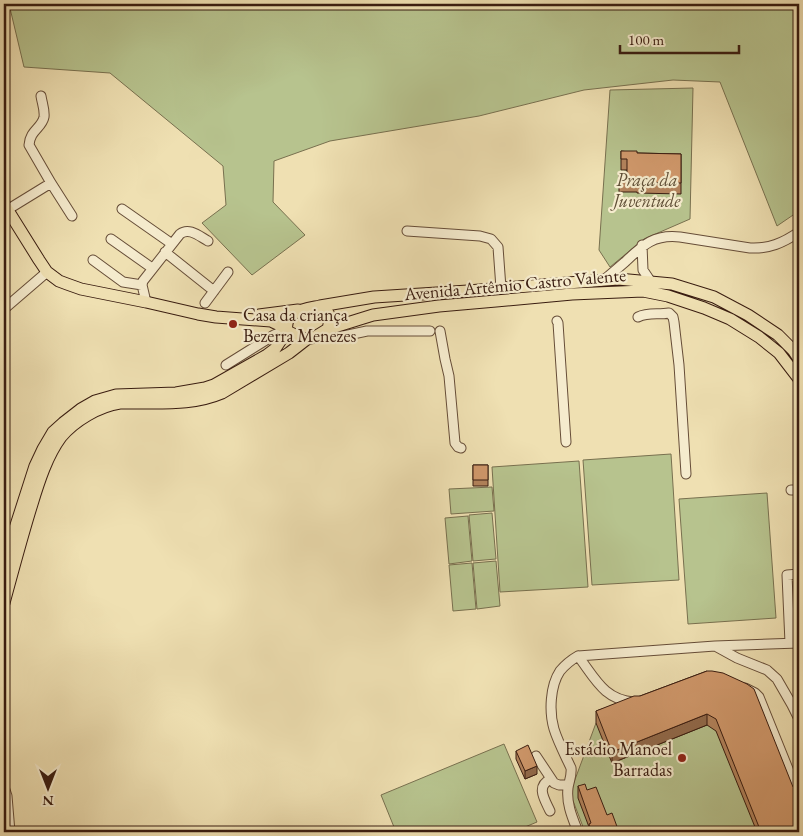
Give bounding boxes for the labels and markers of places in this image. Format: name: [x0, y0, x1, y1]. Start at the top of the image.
place label: Casa da criança Bezerra Menezes: [243, 303, 356, 347]
marker: Casa da criança Bezerra Menezes: [227, 318, 239, 330]
place label: Estádio Manoel Barradas: [564, 737, 672, 781]
marker: Estádio Manoel Barradas: [676, 752, 688, 764]

